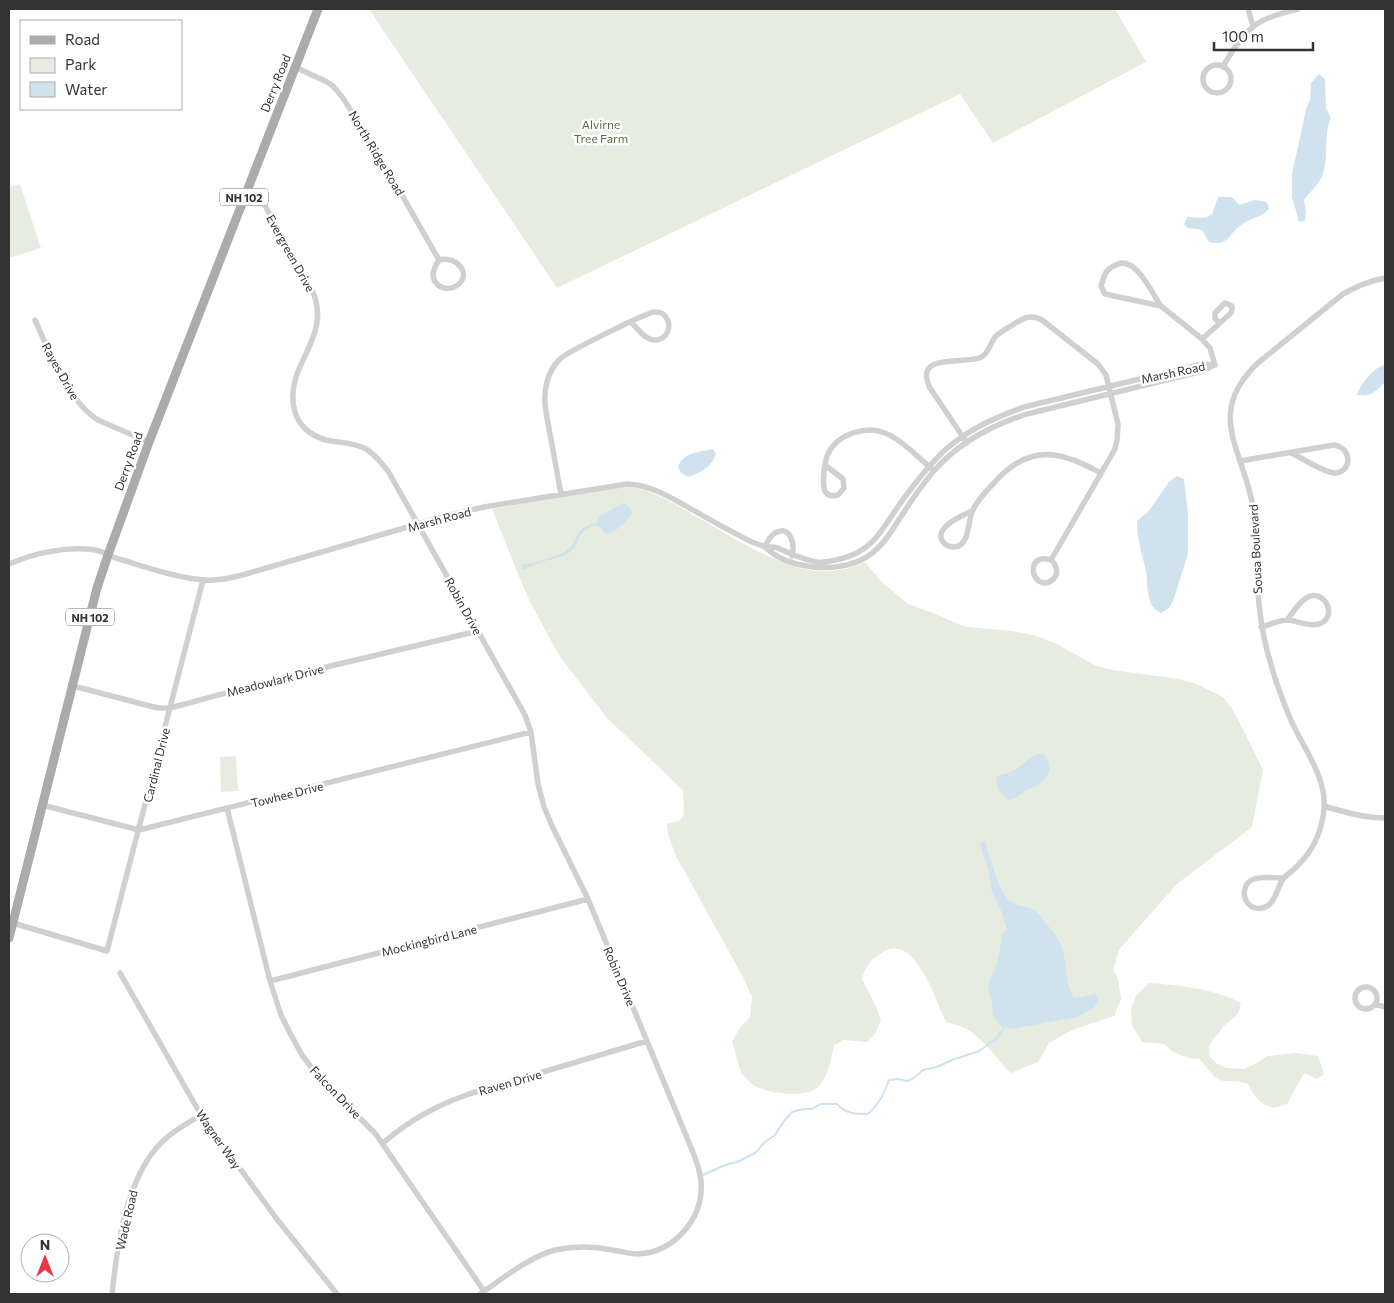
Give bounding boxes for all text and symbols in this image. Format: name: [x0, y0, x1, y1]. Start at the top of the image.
legend: [20, 20, 182, 110]
scale bar: [1214, 20, 1313, 52]
text: 100 m: [1222, 27, 1264, 45]
text: Road: [65, 30, 100, 48]
street label: Derry Road: [257, 52, 293, 114]
text: Park: [65, 55, 96, 73]
text: Water: [65, 80, 107, 98]
street label: North Ridge Road: [346, 108, 408, 198]
park label: Alvirne Tree Farm: [574, 117, 628, 145]
road number: NH 102: [220, 188, 268, 206]
street label: Evergreen Drive: [264, 212, 318, 294]
street label: Rayes Drive: [40, 340, 82, 402]
street label: Marsh Road: [1140, 358, 1206, 386]
street label: Derry Road: [111, 430, 145, 492]
street label: Marsh Road: [406, 504, 472, 534]
street label: Sousa Boulevard: [1246, 504, 1264, 594]
street label: Robin Drive: [443, 575, 485, 637]
road number: NH 102: [66, 608, 114, 626]
street label: Meadowlark Drive: [225, 661, 325, 699]
street label: Cardinal Drive: [140, 726, 172, 804]
street label: Towhee Drive: [249, 778, 325, 810]
street label: Mockingbird Lane: [380, 921, 478, 959]
street label: Robin Drive: [601, 944, 639, 1008]
street label: Falcon Drive: [308, 1063, 364, 1121]
street label: Raven Drive: [477, 1066, 543, 1098]
street label: Wagner Way: [194, 1107, 244, 1171]
street label: Wade Road: [112, 1188, 140, 1252]
north arrow: [20, 1233, 70, 1283]
text: N: [40, 1236, 50, 1253]

